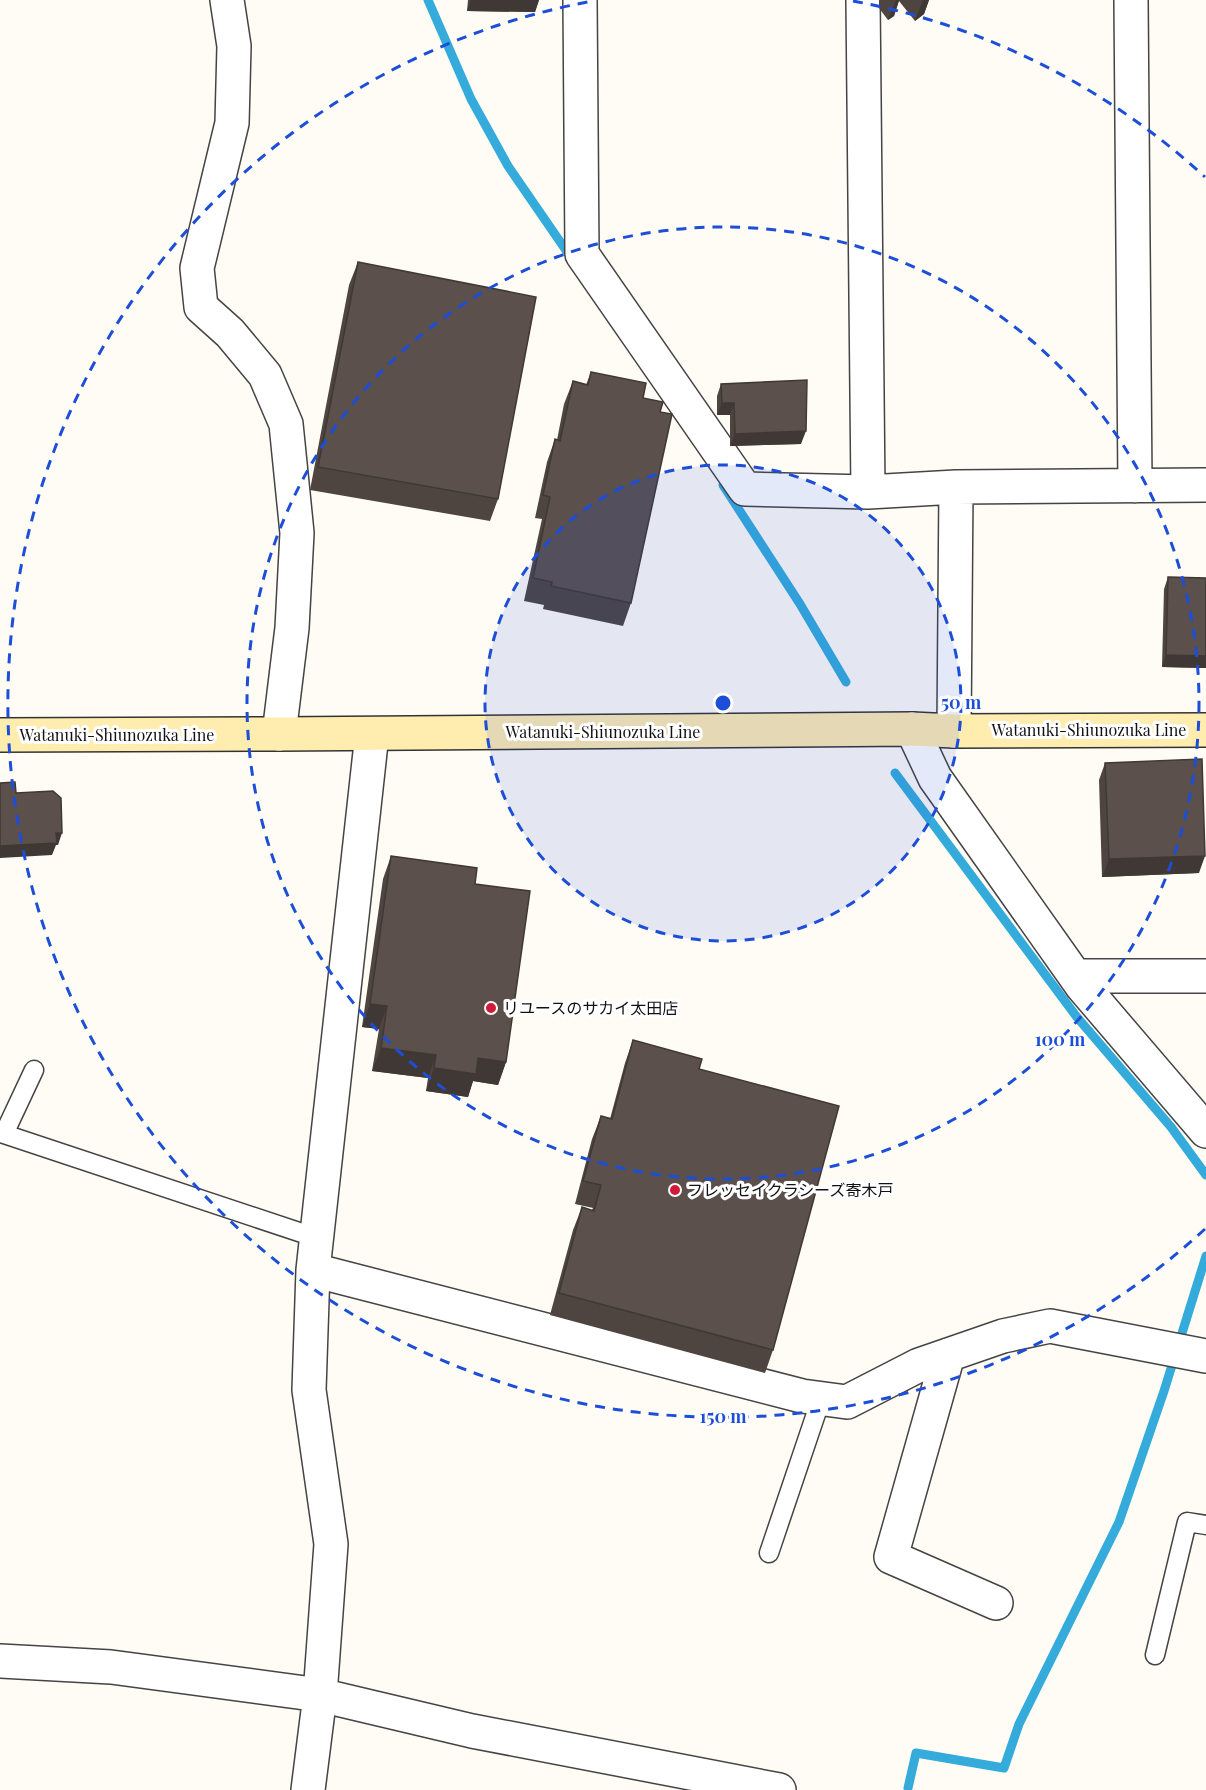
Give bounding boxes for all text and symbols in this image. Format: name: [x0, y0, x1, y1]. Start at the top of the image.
text: 50 m: [941, 690, 982, 714]
centre of rings: [713, 693, 733, 713]
street label: Watanuki-Shiunozuka Line: [991, 719, 1186, 740]
street label: Watanuki-Shiunozuka Line: [505, 721, 700, 742]
street label: Watanuki-Shiunozuka Line: [19, 724, 214, 745]
place label: リユースのサカイ太田店: [503, 997, 678, 1018]
marker: リユースのサカイ太田店: [484, 1001, 498, 1015]
text: 100 m: [1035, 1027, 1086, 1051]
place label: フレッセイクラシーズ寄木戸: [687, 1179, 894, 1200]
marker: フレッセイクラシーズ寄木戸: [668, 1183, 682, 1197]
text: 150 m: [699, 1404, 747, 1428]

